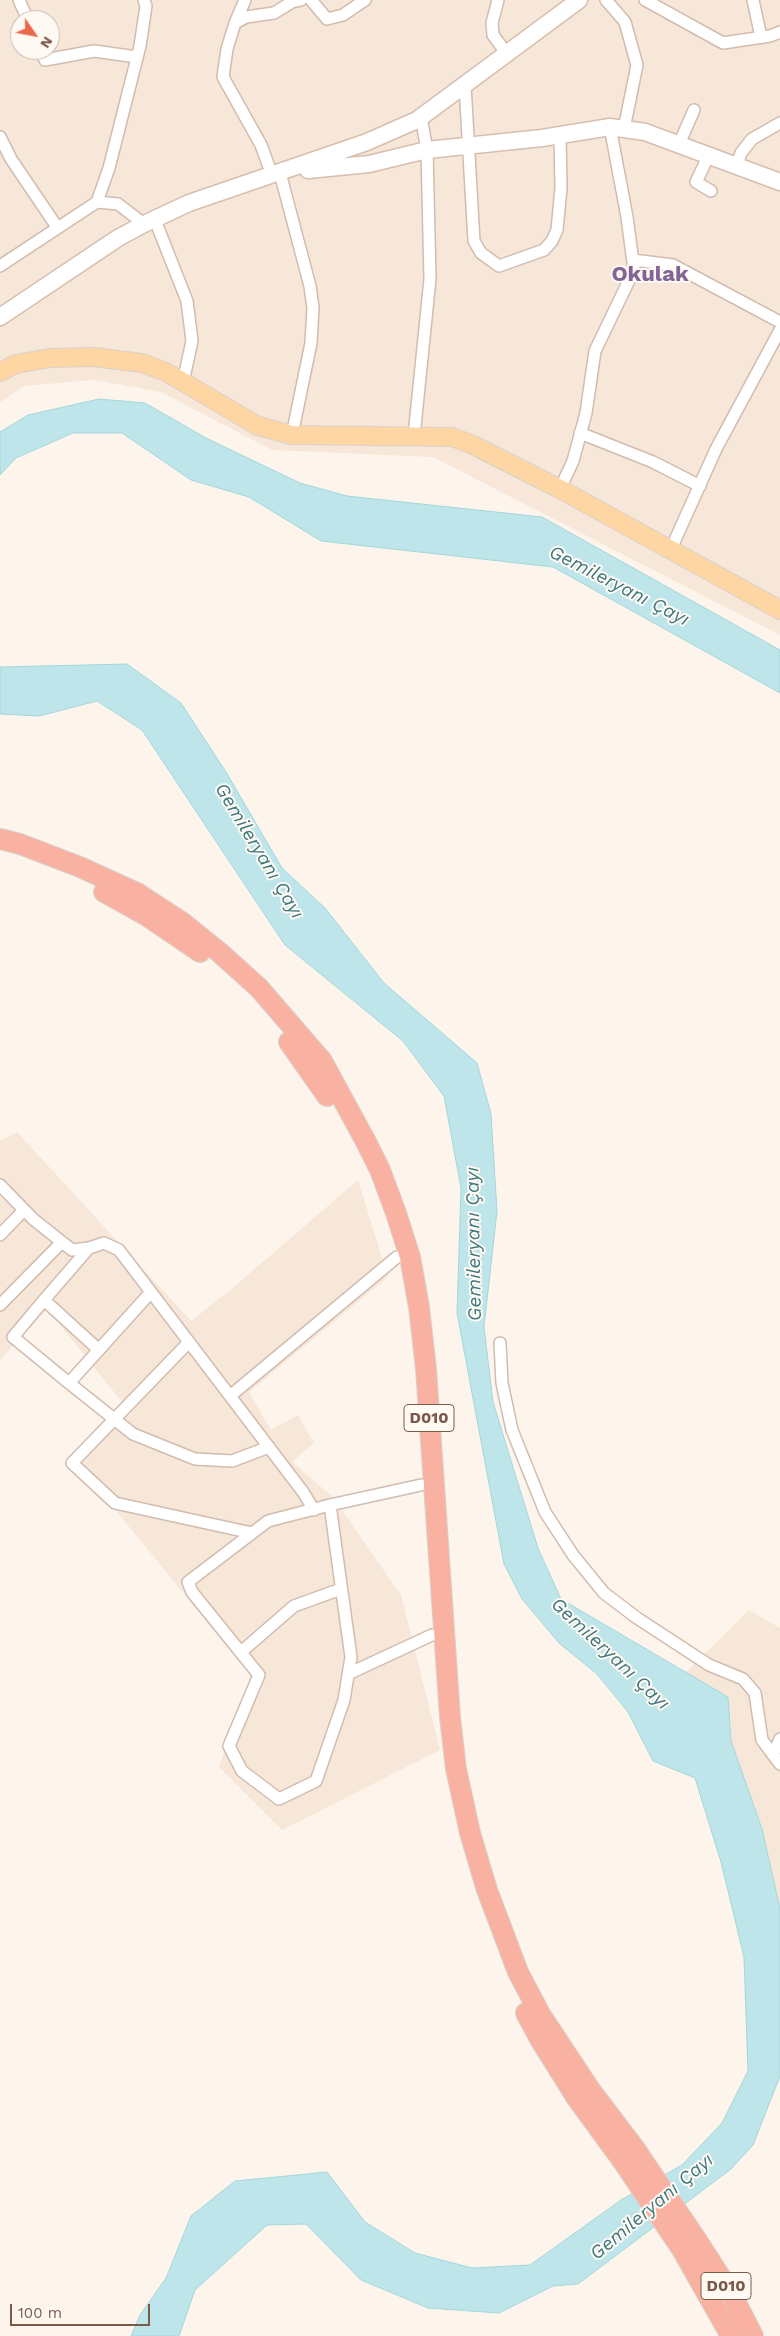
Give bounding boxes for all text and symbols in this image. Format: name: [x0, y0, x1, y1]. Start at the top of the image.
north arrow: [10, 10, 60, 60]
text: N: [37, 34, 56, 51]
district label: Okulak: [611, 262, 689, 288]
water label: Gemileryanı Çayı: [545, 541, 693, 631]
water label: Gemileryanı Çayı: [210, 779, 308, 923]
water label: Gemileryanı Çayı: [461, 1167, 487, 1321]
road number: D010: [404, 1405, 454, 1432]
water label: Gemileryanı Çayı: [546, 1593, 674, 1715]
water label: Gemileryanı Çayı: [586, 2149, 718, 2265]
road number: D010: [701, 2272, 751, 2300]
scale bar: [12, 2294, 152, 2326]
text: 100 m: [18, 2304, 62, 2322]

